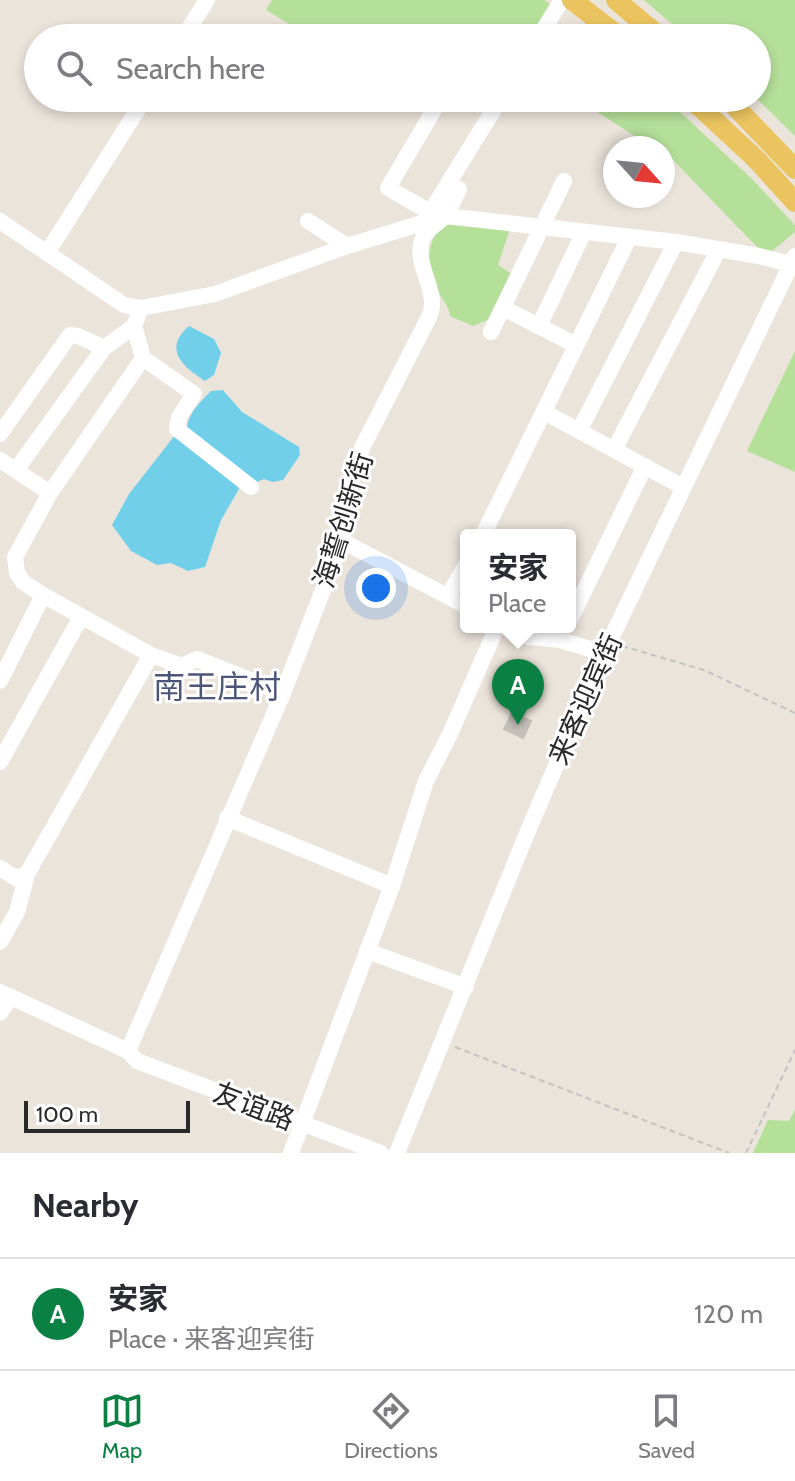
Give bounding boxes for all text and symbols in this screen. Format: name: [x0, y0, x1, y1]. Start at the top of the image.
search box: [24, 24, 771, 112]
icon: search: [52, 46, 96, 90]
text: Search here: [116, 50, 265, 87]
north arrow: [603, 136, 675, 208]
street label: 海誓创新街: [306, 448, 380, 592]
popup: [460, 529, 576, 633]
text: 安家: [488, 549, 548, 586]
your location: [356, 568, 396, 608]
text: Place: [488, 587, 546, 619]
street label: 来客迎宾街: [541, 628, 629, 770]
pin: A: [492, 659, 544, 725]
district label: 南王庄村: [153, 667, 281, 706]
street label: 友谊路: [209, 1075, 299, 1137]
scale bar: [24, 1097, 190, 1133]
text: 100 m: [36, 1101, 98, 1128]
text: Nearby: [32, 1184, 139, 1226]
text: 安家: [108, 1280, 168, 1317]
text: A: [50, 1298, 66, 1330]
text: 120 m: [694, 1298, 763, 1330]
text: Place · 来客迎宾街: [108, 1323, 314, 1355]
tab: Map: [100, 1389, 144, 1464]
tab: Directions: [344, 1389, 438, 1464]
tab: Saved: [638, 1389, 695, 1464]

